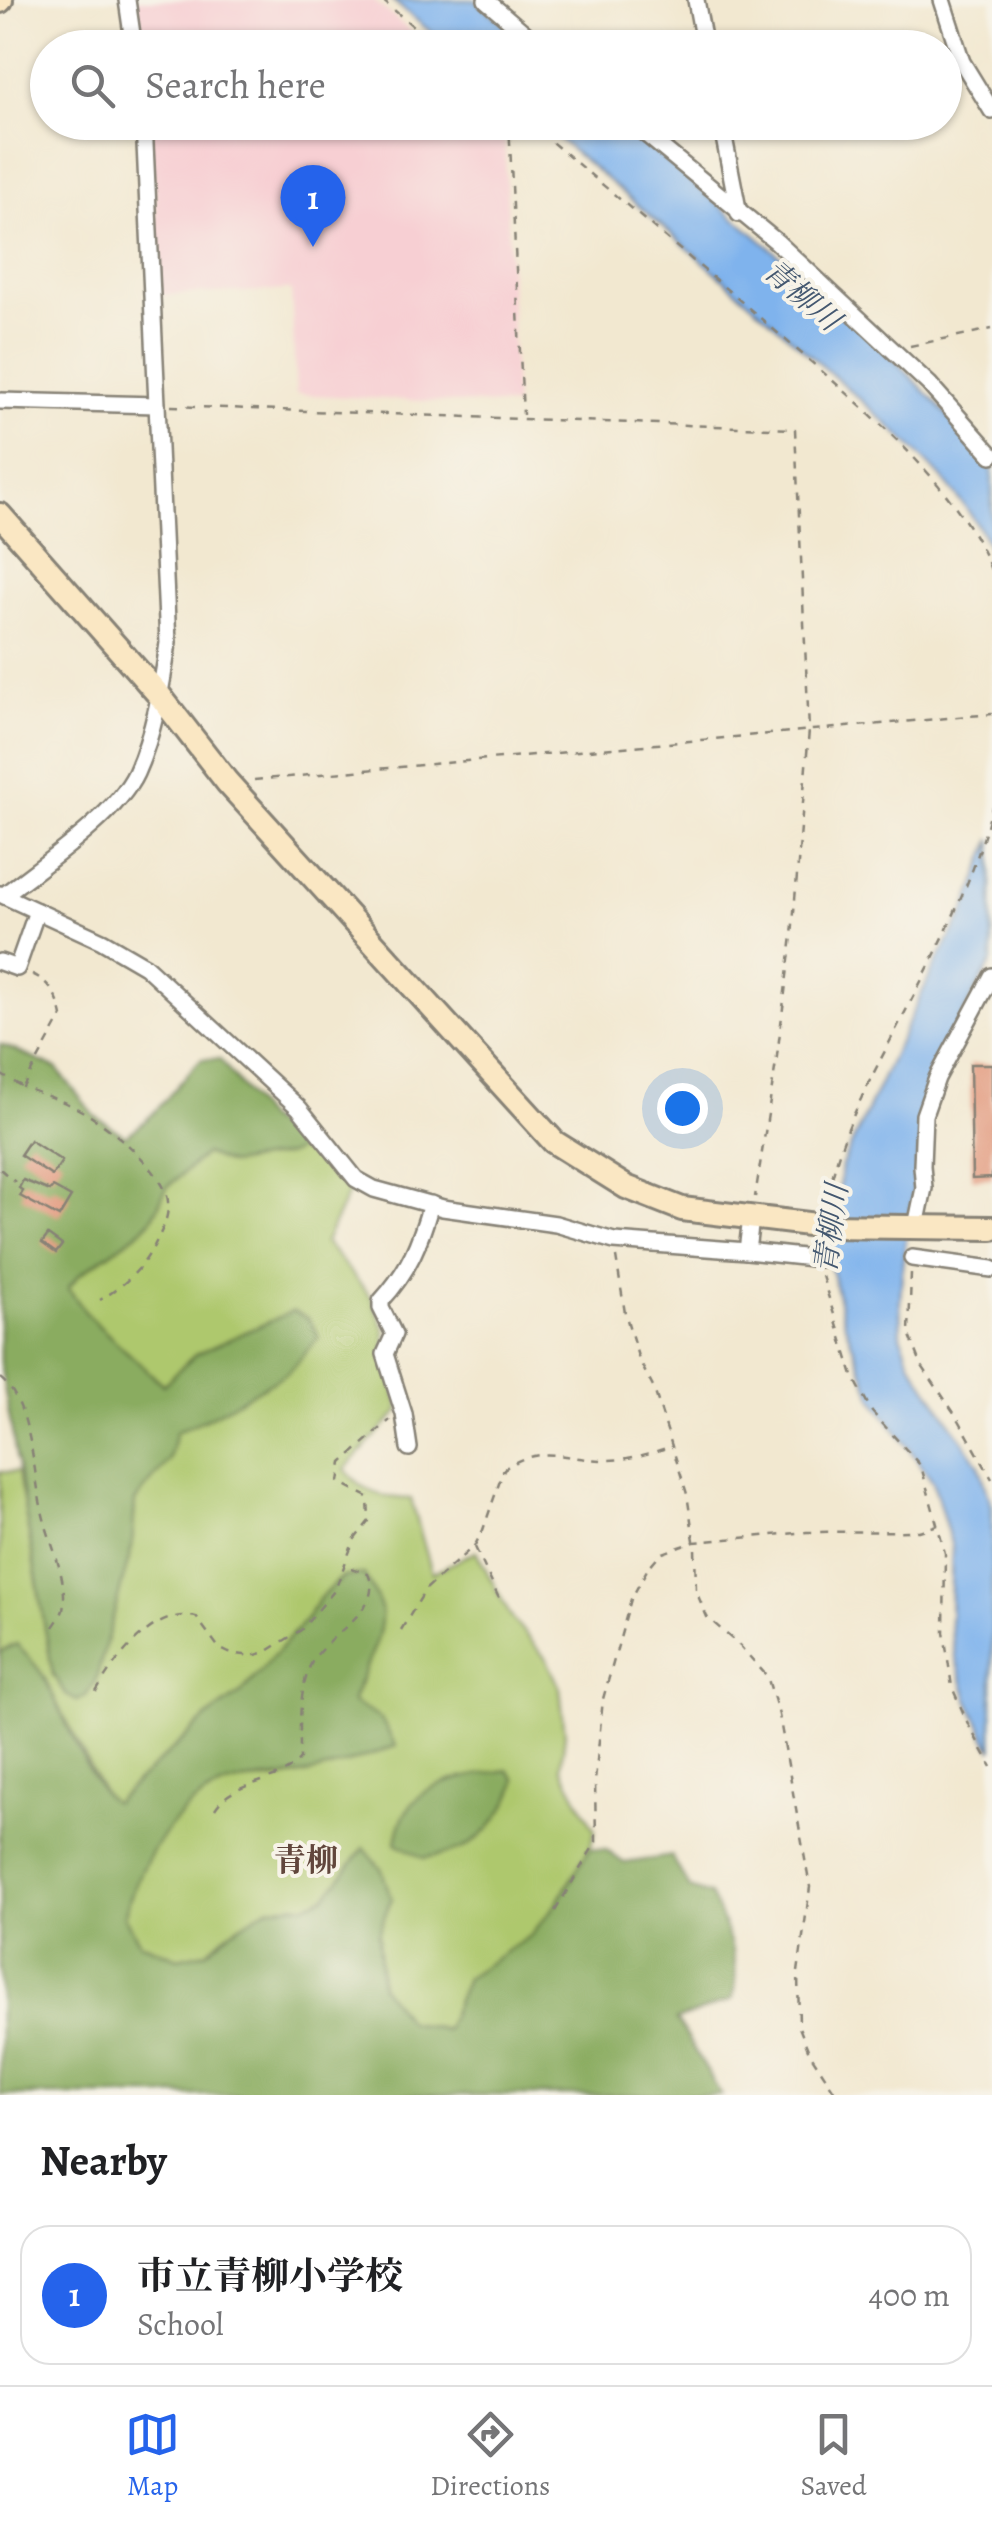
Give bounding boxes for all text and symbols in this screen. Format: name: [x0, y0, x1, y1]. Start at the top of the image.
search box: [30, 30, 962, 140]
icon: search: [65, 58, 120, 113]
text: Search here: [145, 59, 326, 111]
pin: 1: [280, 164, 346, 247]
water label: 青柳川: [755, 250, 851, 342]
your location: [657, 1083, 708, 1134]
water label: 青柳川: [805, 1179, 857, 1276]
district label: 青柳: [274, 1838, 338, 1882]
text: Nearby: [40, 2132, 167, 2189]
text: 市立青柳小学校: [137, 2250, 403, 2302]
text: 1: [69, 2273, 80, 2317]
text: 400 m: [868, 2273, 950, 2317]
text: School: [137, 2302, 224, 2346]
tab: Map: [125, 2407, 180, 2505]
tab: Directions: [430, 2407, 550, 2505]
tab: Saved: [801, 2407, 867, 2505]

